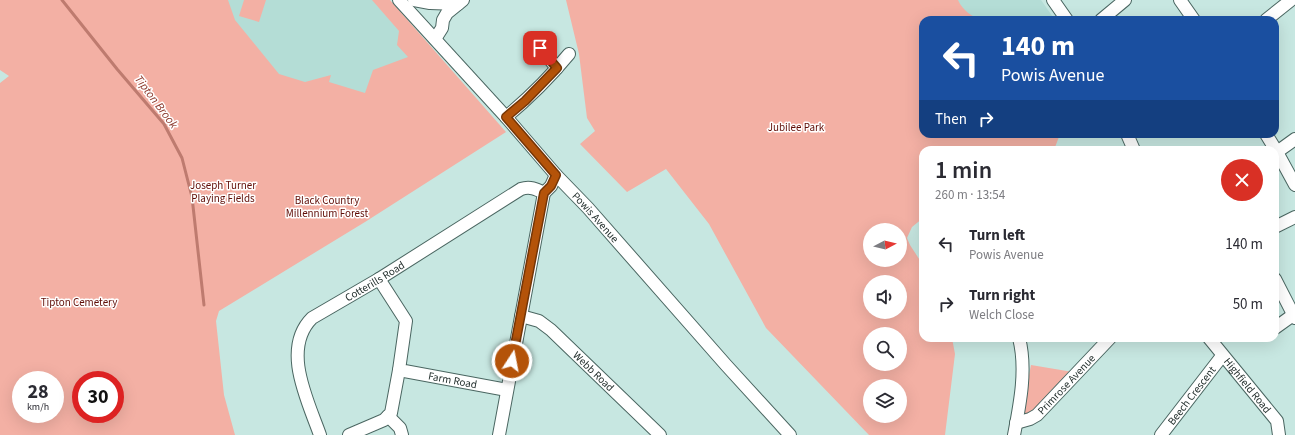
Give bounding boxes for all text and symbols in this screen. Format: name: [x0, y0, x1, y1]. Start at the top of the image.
text: 140 m: [1001, 26, 1075, 66]
pin: [523, 31, 557, 65]
icon: left: [935, 32, 987, 84]
icon: arrive: [529, 37, 551, 59]
text: Powis Avenue: [1001, 63, 1104, 88]
water label: Tipton Brook: [130, 72, 182, 132]
icon: right: [975, 108, 997, 130]
text: Then: [935, 109, 967, 130]
park label: Jubilee Park: [768, 120, 825, 135]
text: 1 min: [935, 153, 992, 188]
button: close: [1221, 159, 1263, 201]
park label: Joseph Turner Playing Fields: [190, 178, 256, 206]
text: 260 m · 13:54: [935, 186, 1005, 204]
street label: Powis Avenue: [569, 189, 623, 246]
park label: Black Country Millennium Forest: [286, 193, 368, 221]
north arrow: [863, 223, 907, 267]
map controls: [863, 223, 907, 423]
text: Turn left: [969, 225, 1025, 246]
icon: left: [935, 233, 957, 255]
text: 140 m: [1225, 234, 1263, 255]
text: Powis Avenue: [969, 246, 1044, 264]
street label: Cotterills Road: [342, 257, 407, 305]
button: sound: [863, 275, 907, 319]
text: Turn right: [969, 285, 1035, 306]
icon: right: [935, 293, 957, 315]
text: 50 m: [1233, 294, 1263, 315]
park label: Tipton Cemetery: [41, 295, 117, 310]
text: Welch Close: [969, 306, 1034, 324]
button: search: [863, 327, 907, 371]
position arrow: [491, 340, 533, 382]
street label: Webb Road: [570, 348, 618, 395]
street label: Primrose Avenue: [1034, 350, 1099, 418]
street label: Highfield Road: [1220, 354, 1275, 416]
street label: Beech Crescent: [1164, 363, 1219, 428]
street label: Farm Road: [427, 368, 478, 392]
speed limit sign: 30: [72, 371, 124, 423]
text: 28: [27, 378, 49, 406]
button: layers: [863, 379, 907, 423]
text: km/h: [27, 400, 49, 414]

